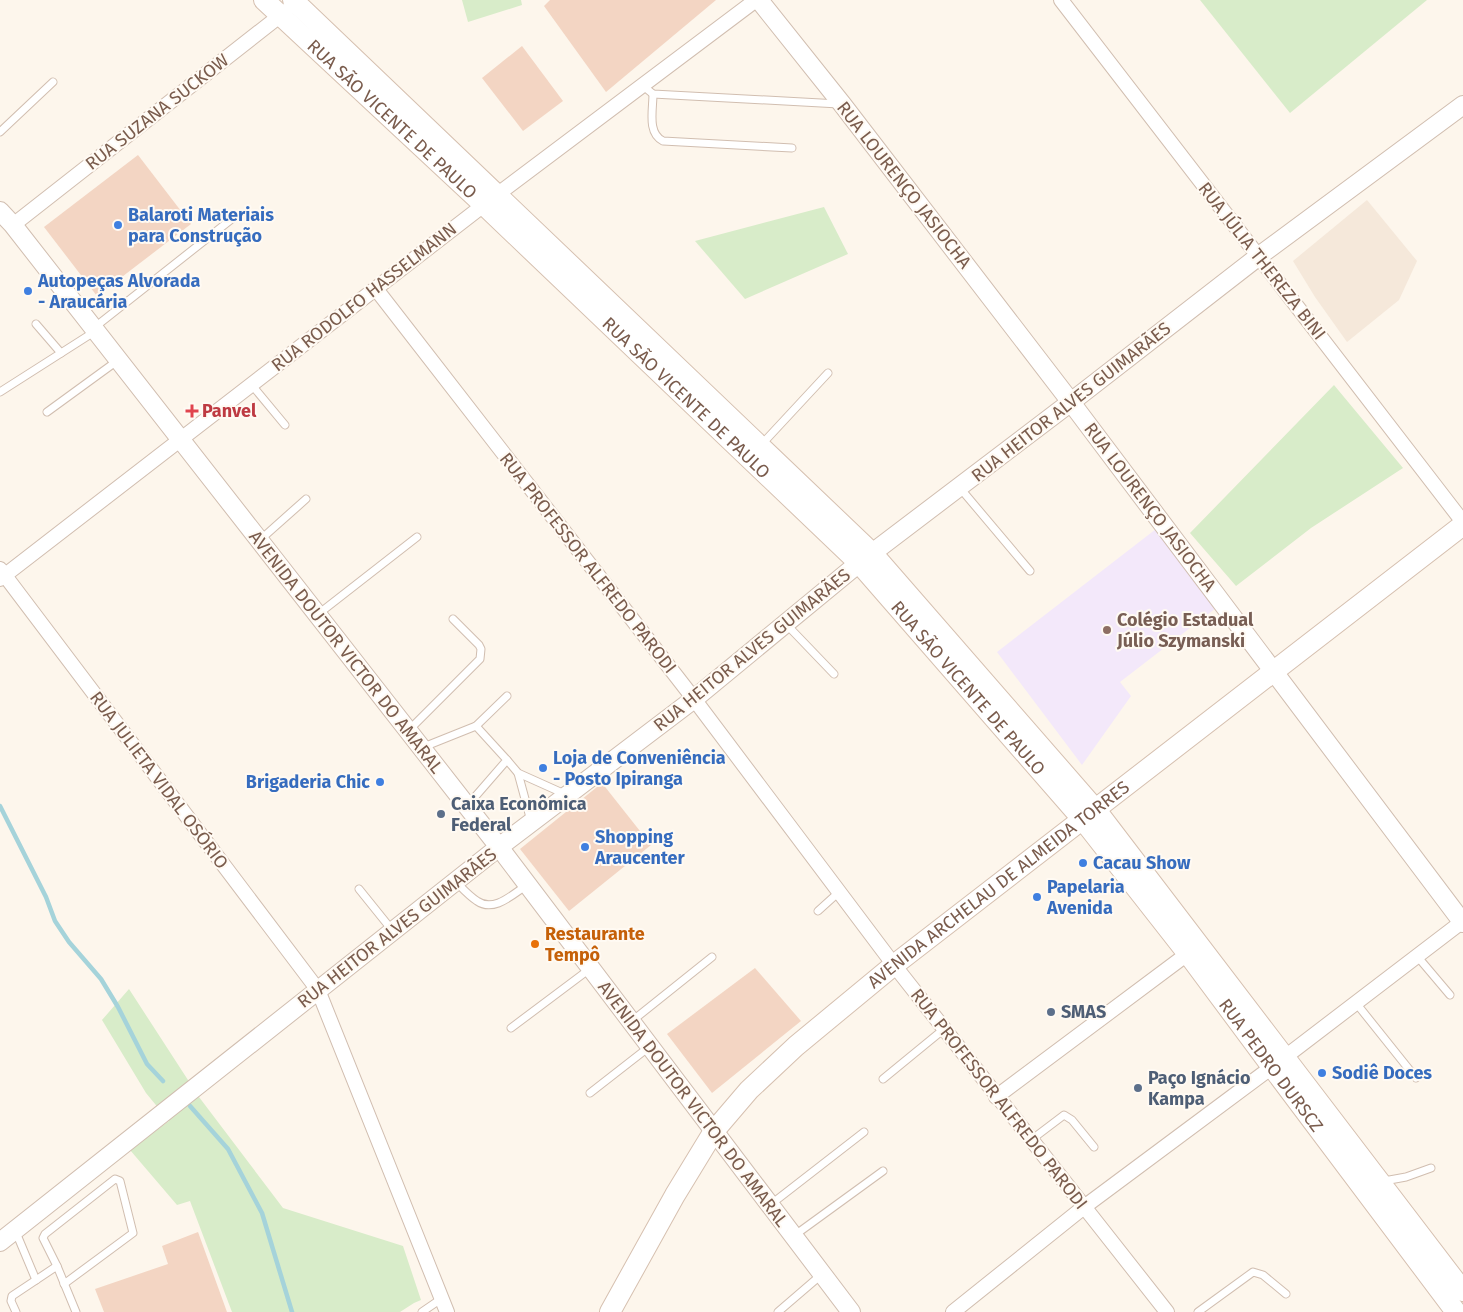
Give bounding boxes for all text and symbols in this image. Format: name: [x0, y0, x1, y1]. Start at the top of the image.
street label: RUA SÃO VICENTE DE PAULO: [303, 35, 481, 204]
street label: RUA SUZANA SUCKOW: [81, 49, 233, 175]
street label: RUA LOURENÇO JASIOCHA: [832, 97, 976, 273]
street label: RUA JÚLIA THEREZA BINI: [1194, 177, 1331, 344]
place label: Balaroti Materiais para Construção: [128, 204, 274, 247]
street label: RUA RODOLFO HASSELMANN: [267, 218, 461, 376]
marker: Balaroti Materiais para Construção: [112, 219, 124, 231]
place label: Autopeças Alvorada - Araucária: [37, 270, 200, 313]
marker: Autopeças Alvorada - Araucária: [22, 285, 34, 297]
street label: RUA SÃO VICENTE DE PAULO: [597, 313, 775, 483]
street label: RUA HEITOR ALVES GUIMARÃES: [966, 316, 1175, 487]
place label: Panvel: [202, 400, 257, 422]
marker: Panvel: [186, 405, 198, 417]
street label: RUA LOURENÇO JASIOCHA: [1079, 418, 1221, 596]
street label: RUA PROFESSOR ALFREDO PARODI: [495, 448, 681, 678]
street label: AVENIDA DOUTOR VICTOR DO AMARAL: [244, 526, 448, 778]
street label: RUA HEITOR ALVES GUIMARÃES: [649, 563, 855, 736]
street label: RUA SÃO VICENTE DE PAULO: [886, 596, 1050, 780]
place label: Colégio Estadual Júlio Szymanski: [1116, 609, 1254, 652]
marker: Colégio Estadual Júlio Szymanski: [1101, 624, 1113, 636]
street label: RUA JULIETA VIDAL OSÓRIO: [85, 687, 233, 873]
place label: Loja de Conveniência - Posto Ipiranga: [553, 747, 726, 790]
marker: Loja de Conveniência - Posto Ipiranga: [537, 762, 549, 774]
place label: Brigaderia Chic: [246, 771, 370, 793]
marker: Brigaderia Chic: [374, 776, 386, 788]
street label: AVENIDA ARCHELAU DE ALMEIDA TORRES: [863, 776, 1134, 993]
place label: Caixa Econômica Federal: [451, 793, 587, 836]
marker: Caixa Econômica Federal: [435, 808, 447, 820]
place label: Shopping Araucenter: [594, 826, 686, 869]
marker: Shopping Araucenter: [579, 841, 591, 853]
street label: RUA HEITOR ALVES GUIMARÃES: [292, 842, 501, 1013]
place label: Cacau Show: [1093, 852, 1191, 874]
marker: Cacau Show: [1077, 857, 1089, 869]
place label: Papelaria Avenida: [1046, 876, 1125, 919]
marker: Papelaria Avenida: [1031, 891, 1043, 903]
place label: Restaurante Tempô: [545, 923, 645, 966]
marker: Restaurante Tempô: [529, 938, 541, 950]
street label: AVENIDA DOUTOR VICTOR DO AMARAL: [593, 977, 793, 1231]
street label: RUA PROFESSOR ALFREDO PARODI: [906, 984, 1092, 1214]
street label: RUA PEDRO DURSCZ: [1214, 994, 1328, 1136]
place label: SMAS: [1061, 1001, 1106, 1023]
marker: SMAS: [1045, 1006, 1057, 1018]
place label: Sodiê Doces: [1332, 1062, 1432, 1084]
place label: Paço Ignácio Kampa: [1148, 1067, 1250, 1110]
marker: Sodiê Doces: [1316, 1067, 1328, 1079]
marker: Paço Ignácio Kampa: [1132, 1082, 1144, 1094]

